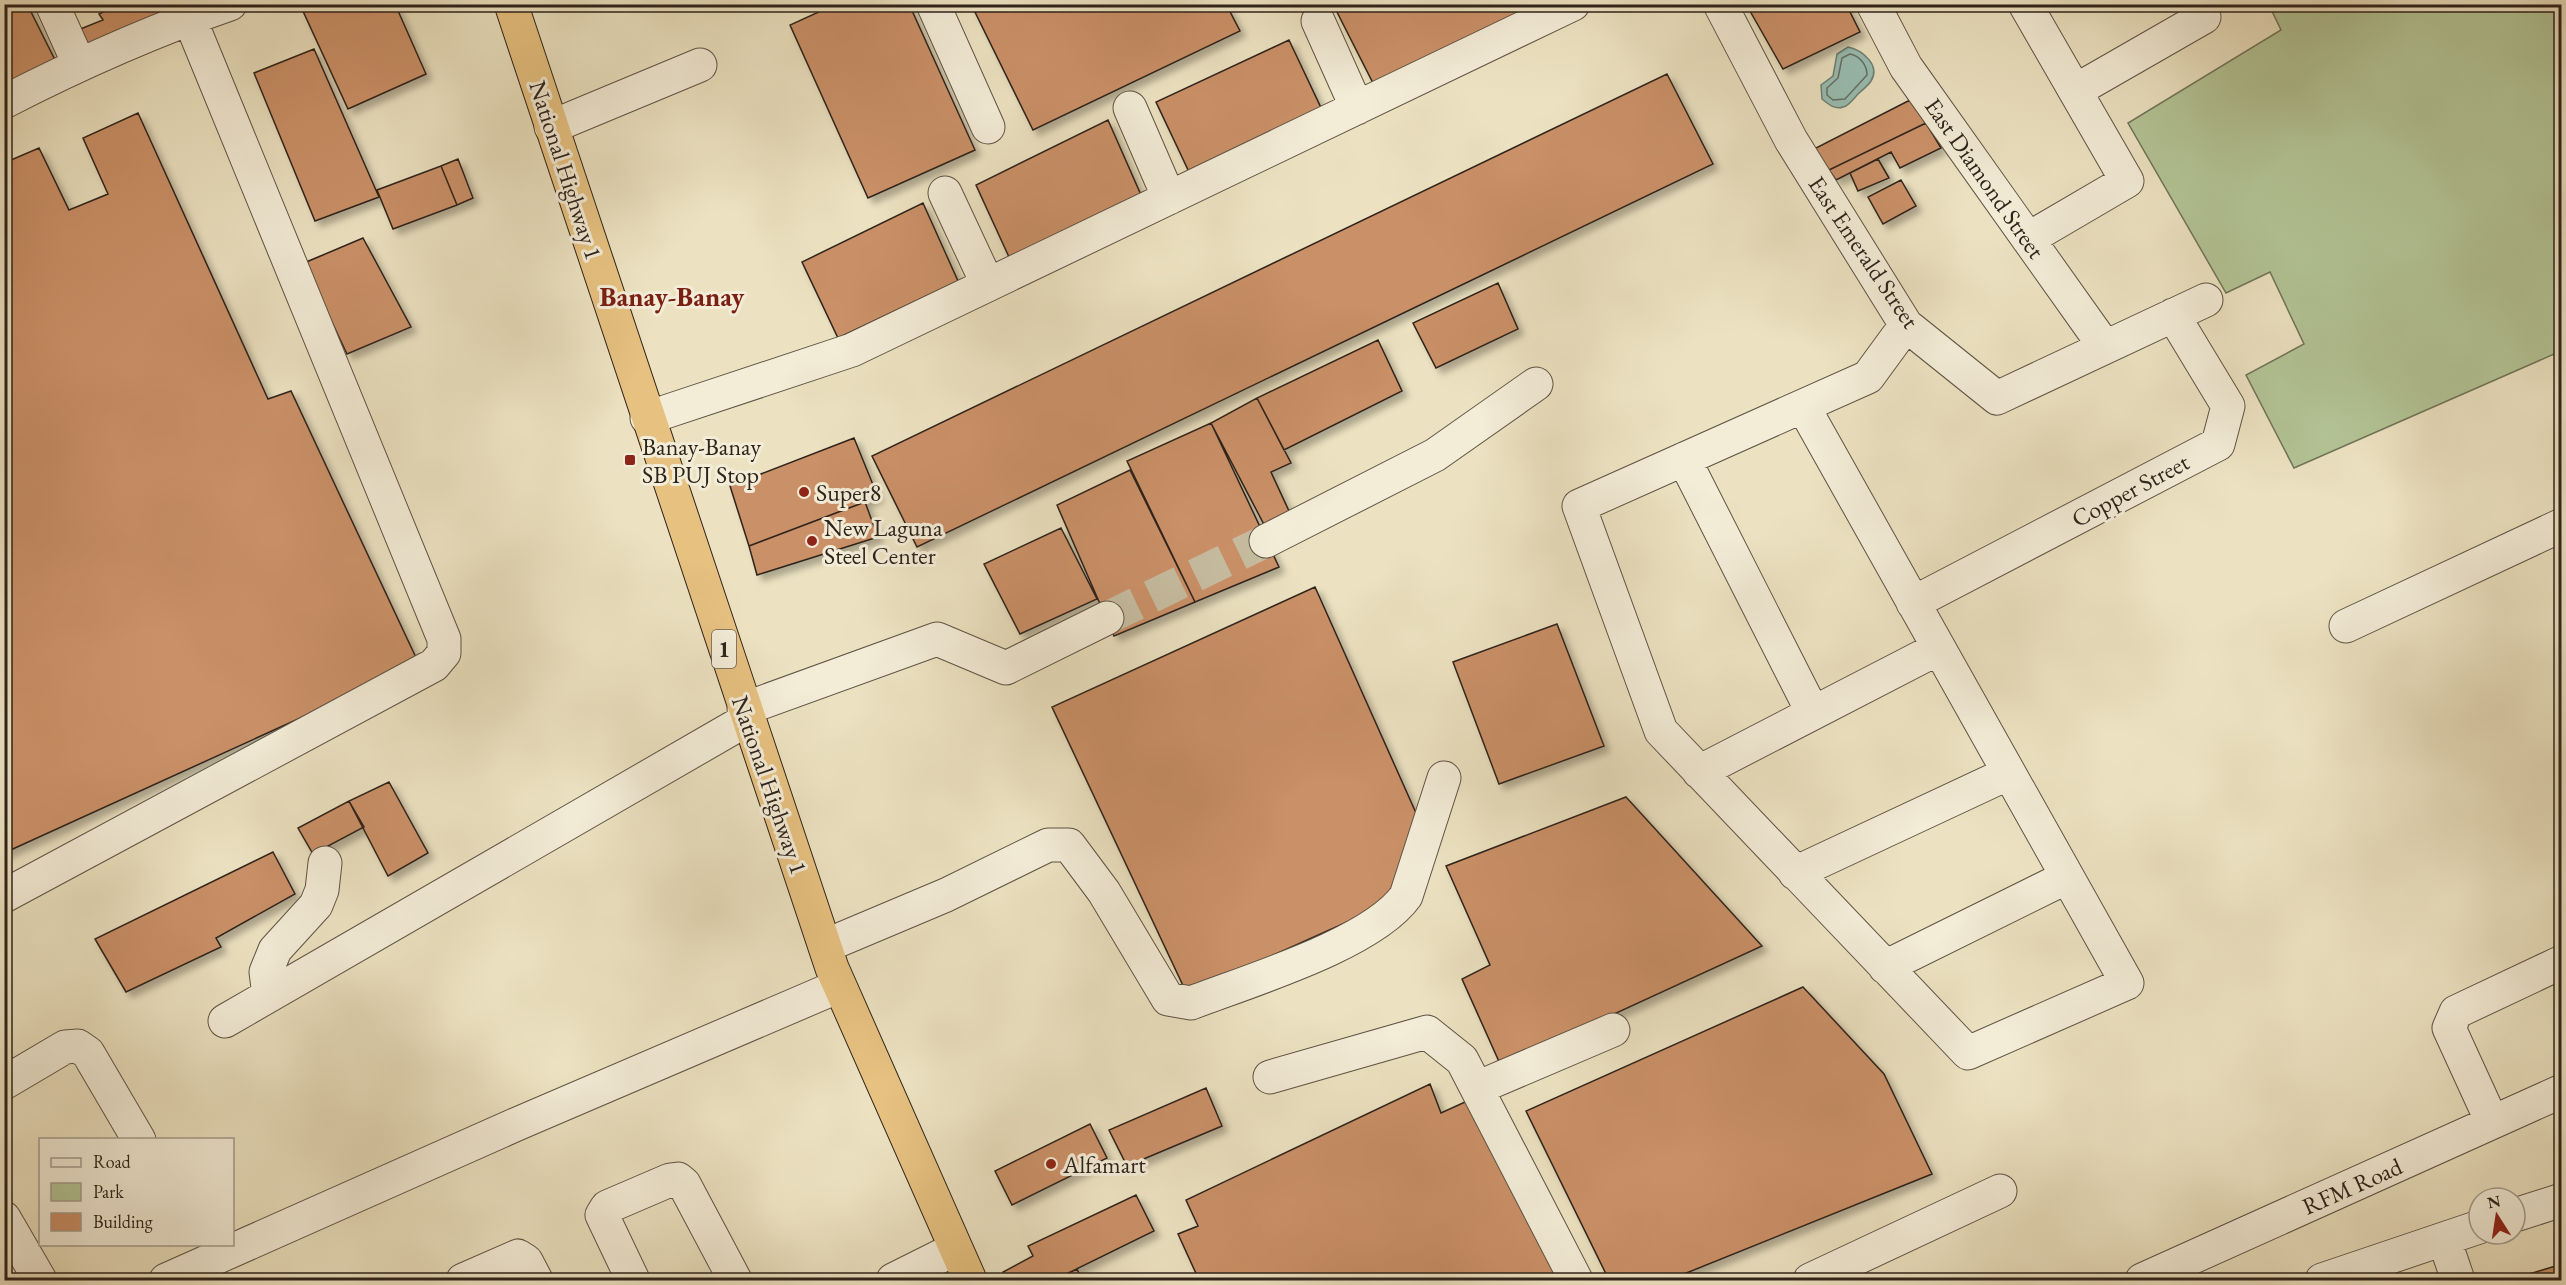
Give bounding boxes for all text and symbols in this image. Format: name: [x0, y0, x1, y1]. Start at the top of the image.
street label: National Highway 1: [522, 77, 610, 263]
street label: East Diamond Street: [1918, 92, 2052, 265]
street label: East Emerald Street: [1802, 170, 1927, 334]
district label: Banay-Banay: [600, 279, 745, 314]
place label: Banay-Banay SB PUJ Stop: [642, 431, 761, 490]
street label: Copper Street: [2066, 446, 2195, 534]
marker: Banay-Banay SB PUJ Stop: [623, 453, 637, 467]
place label: Super8: [816, 477, 881, 508]
marker: Super8: [797, 485, 811, 499]
place label: New Laguna Steel Center: [824, 512, 943, 571]
marker: New Laguna Steel Center: [805, 534, 819, 548]
road number: 1: [712, 630, 736, 668]
street label: National Highway 1: [725, 692, 815, 878]
legend: [39, 1138, 234, 1246]
place label: Alfamart: [1062, 1149, 1146, 1180]
text: Road: [93, 1150, 132, 1173]
street label: RFM Road: [2297, 1150, 2408, 1222]
marker: Alfamart: [1044, 1157, 1058, 1171]
text: Park: [93, 1180, 124, 1203]
north arrow: [2467, 1186, 2527, 1246]
text: N: [2485, 1190, 2503, 1213]
text: Building: [93, 1210, 153, 1233]

